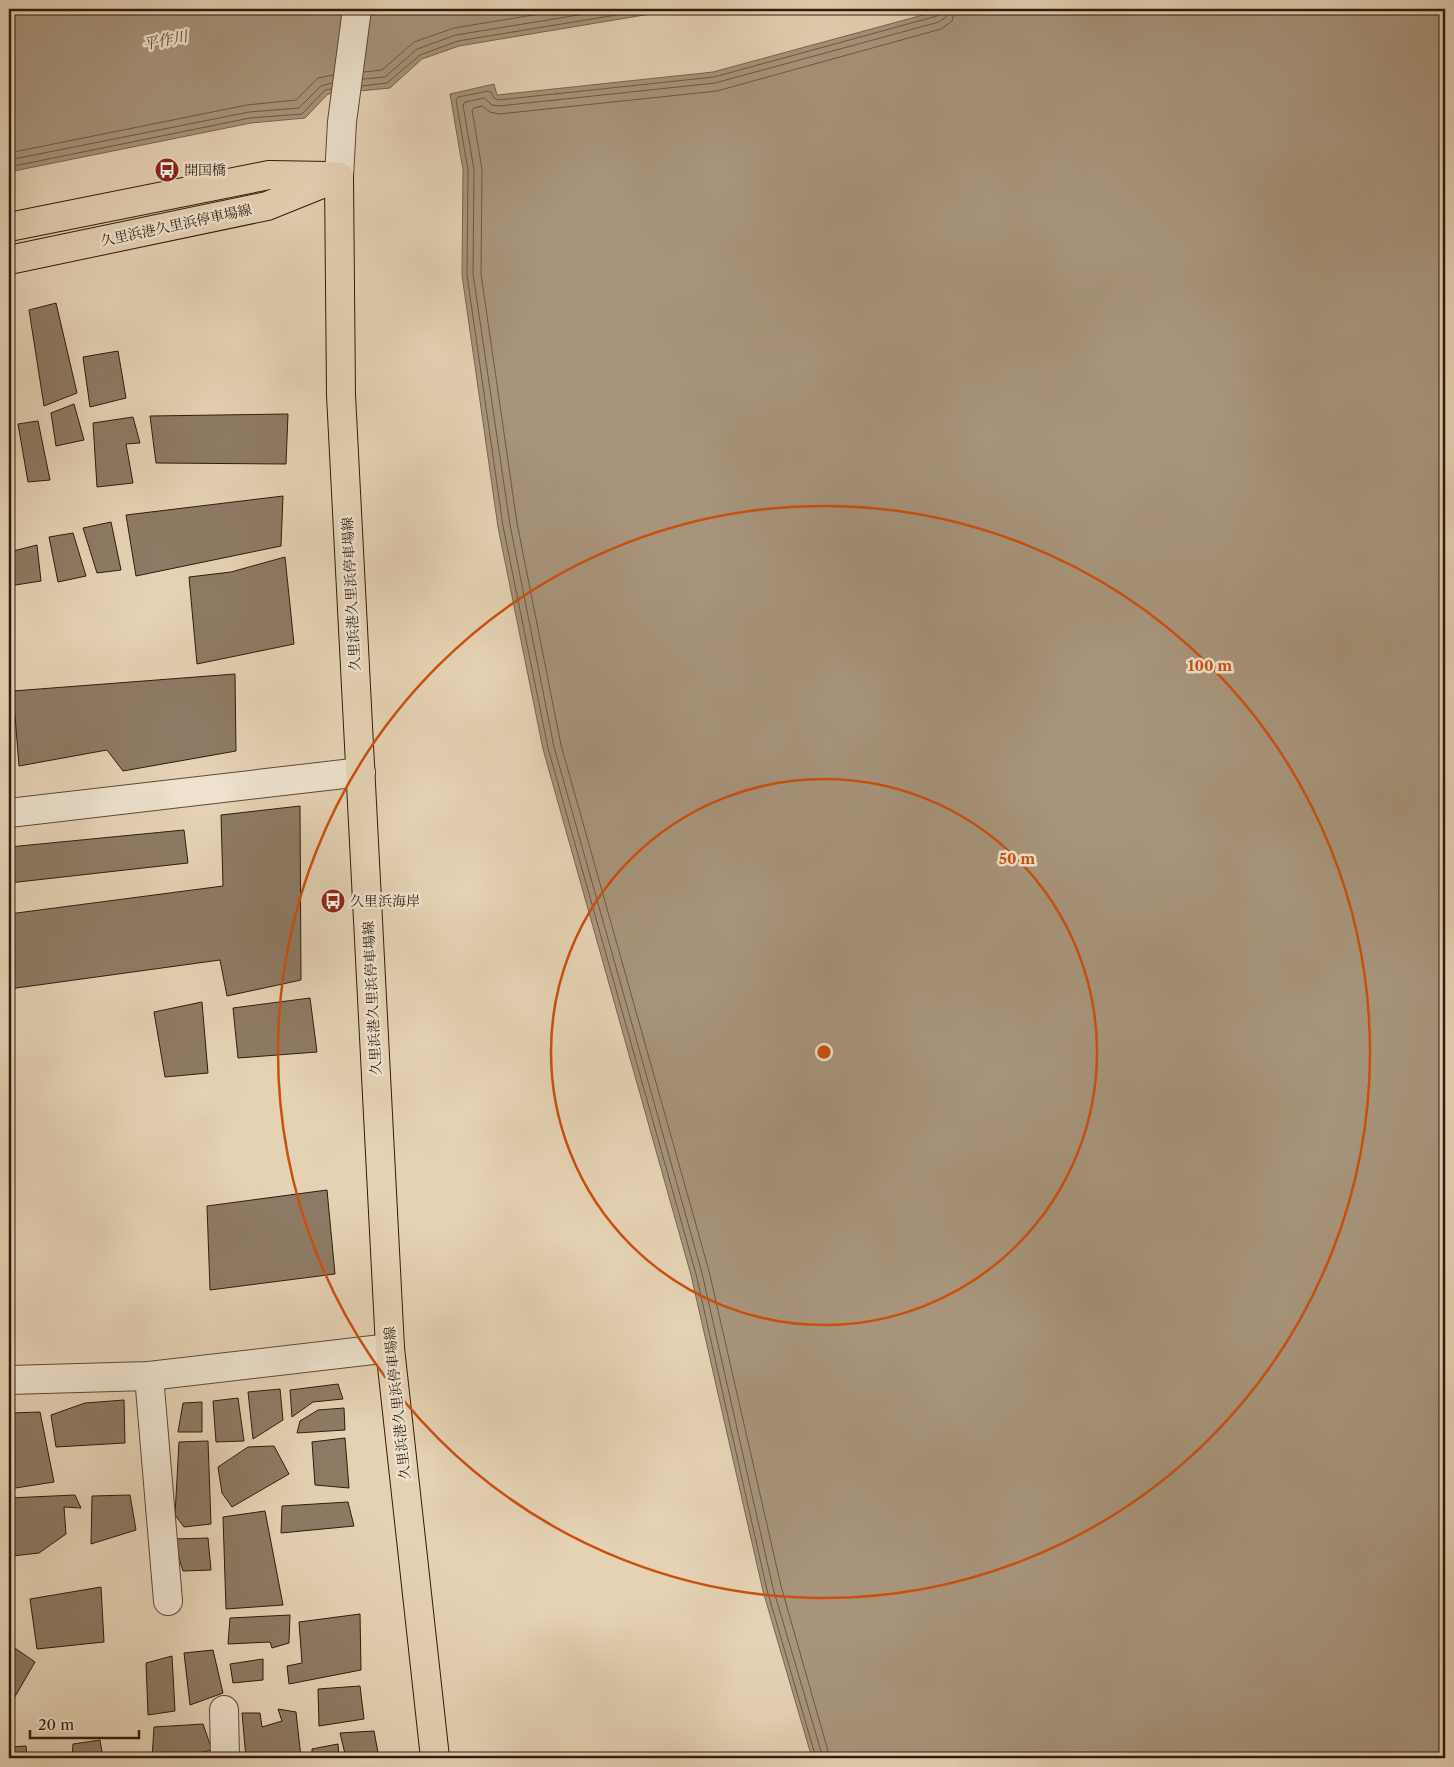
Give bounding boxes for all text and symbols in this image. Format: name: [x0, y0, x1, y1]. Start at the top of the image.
water label: 平作川: [141, 26, 191, 54]
bus stop icon: 開国橋: [154, 157, 180, 183]
place label: 開国橋: [184, 161, 226, 179]
street label: 久里浜港久里浜停車場線: [99, 200, 253, 250]
street label: 久里浜港久里浜停車場線: [338, 517, 364, 671]
text: 100 m: [1188, 656, 1232, 675]
text: 50 m: [999, 849, 1035, 868]
bus stop icon: 久里浜海岸: [320, 888, 346, 914]
place label: 久里浜海岸: [350, 892, 420, 910]
street label: 久里浜港久里浜停車場線: [359, 921, 385, 1075]
centre of rings: [815, 1043, 833, 1061]
street label: 久里浜港久里浜停車場線: [380, 1325, 414, 1481]
scale bar: [30, 1707, 139, 1739]
text: 20 m: [38, 1715, 74, 1734]

